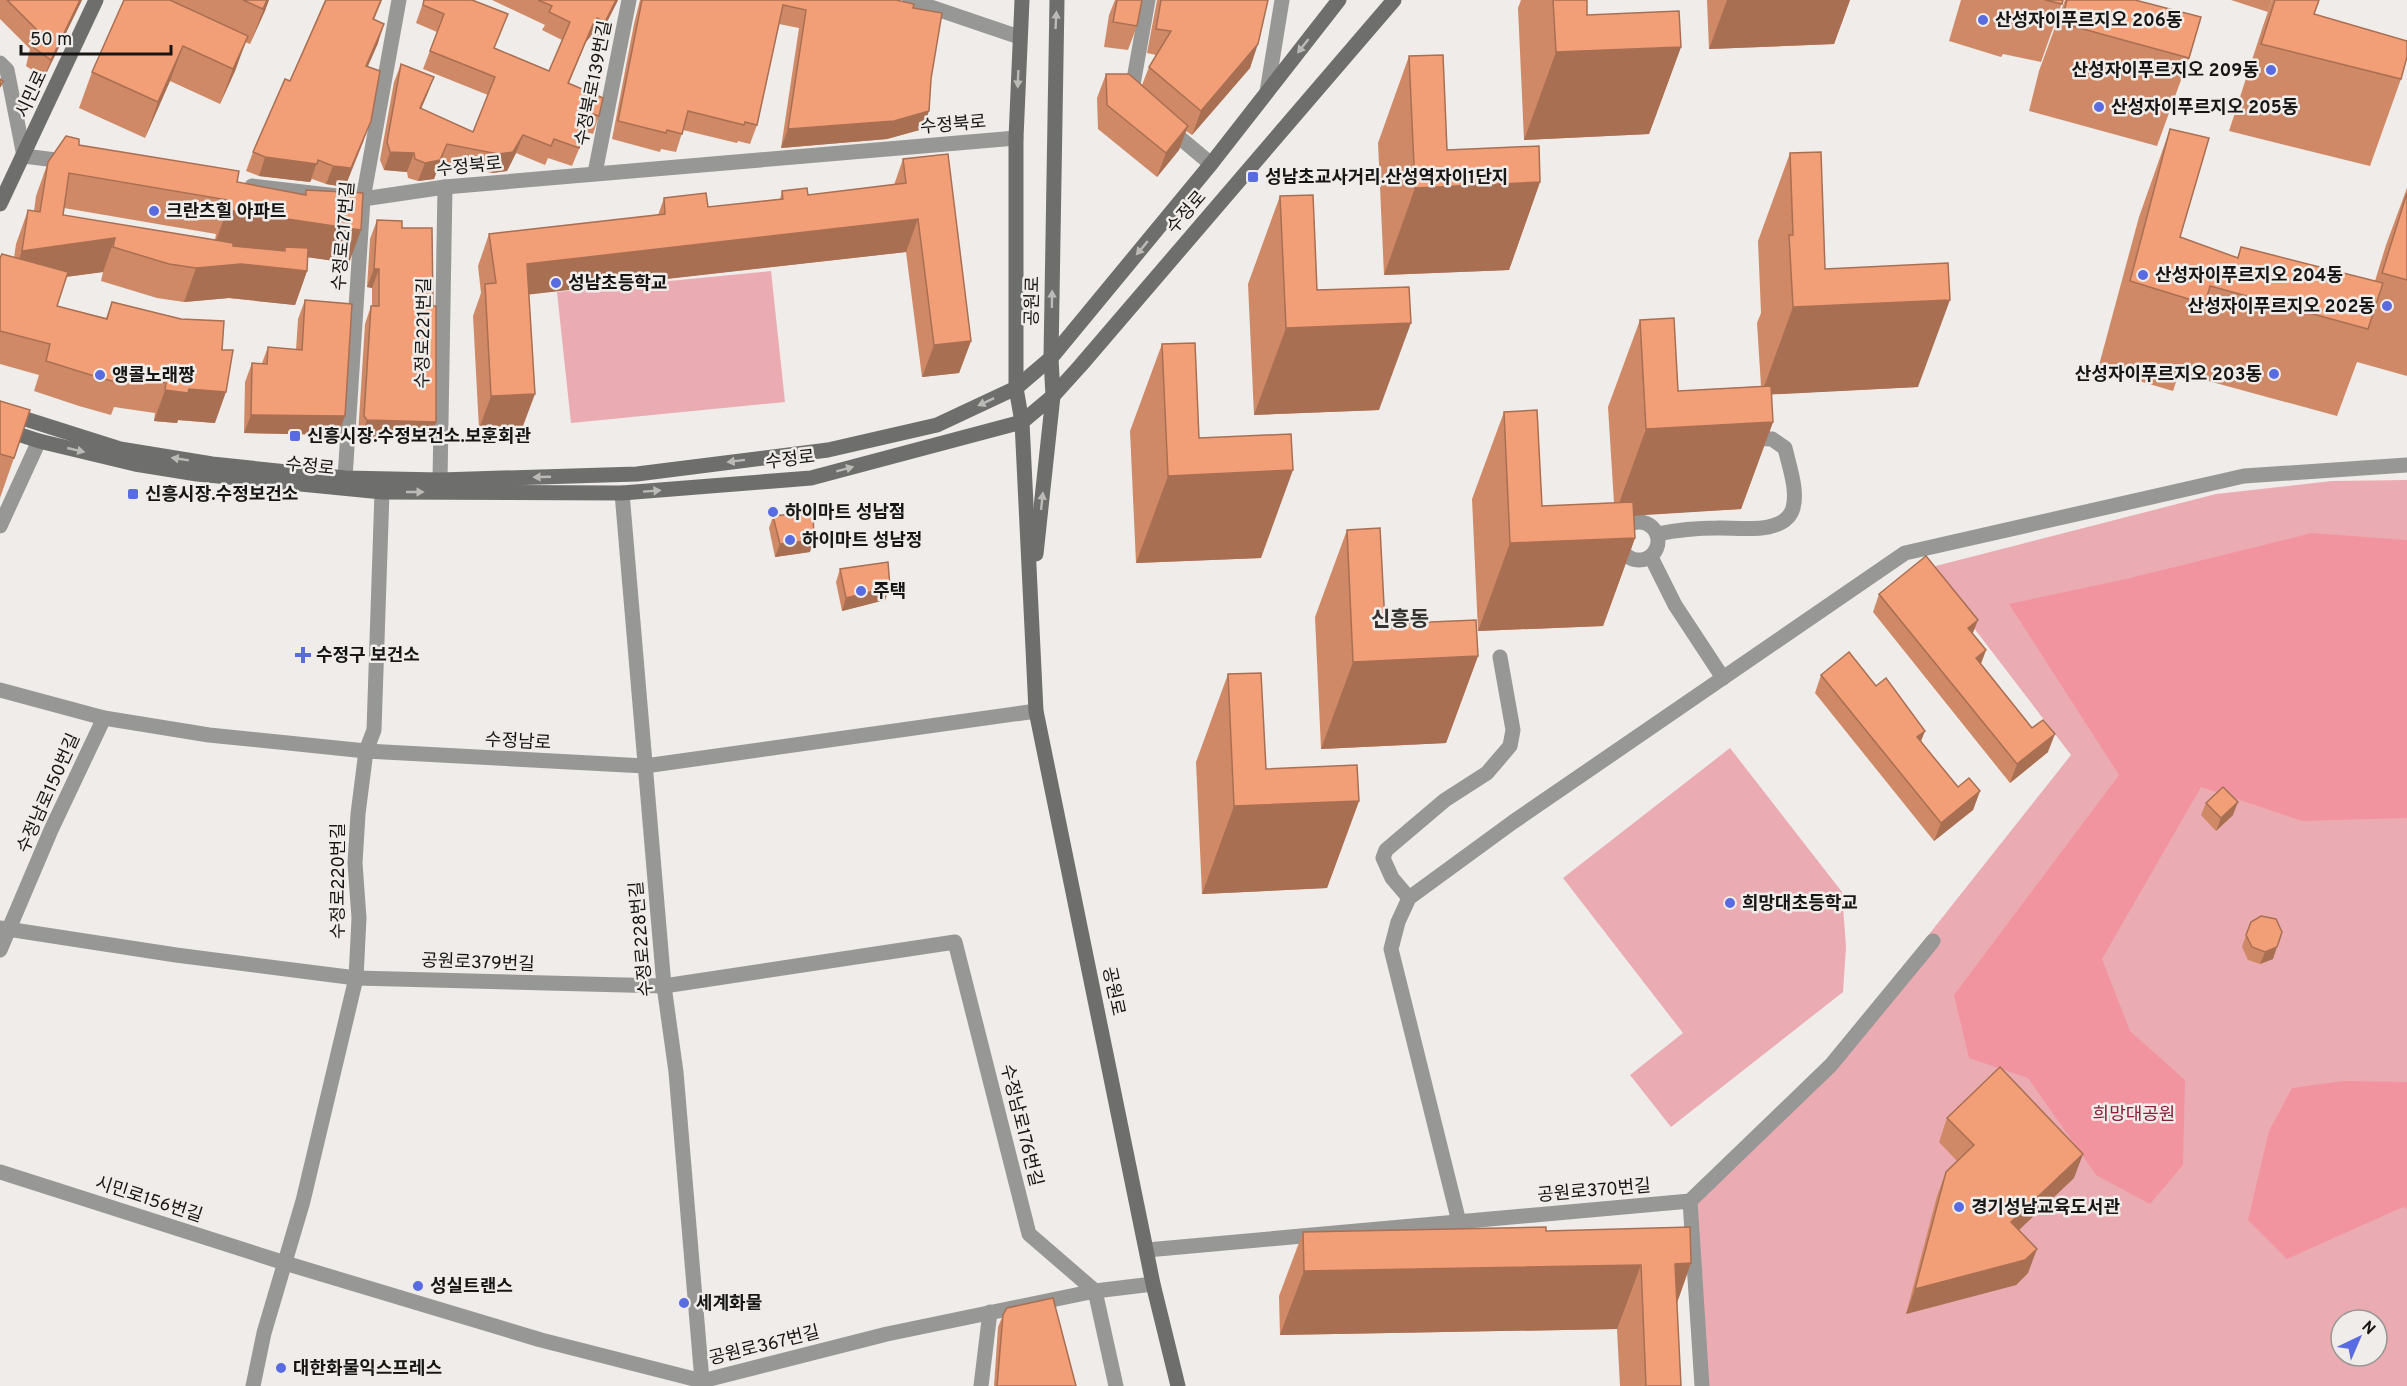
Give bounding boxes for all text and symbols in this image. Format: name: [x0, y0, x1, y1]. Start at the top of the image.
place label: 산성자이푸르지오 206동: [1995, 10, 2182, 33]
one-way arrow: [1051, 11, 1060, 30]
marker: 산성자이푸르지오 206동: [1976, 13, 1990, 27]
scale bar: [21, 18, 171, 56]
street label: 수정북로139번길: [571, 19, 618, 148]
text: 50 m: [30, 29, 72, 52]
one-way arrow: [1296, 38, 1309, 54]
place label: 산성자이푸르지오 209동: [2072, 60, 2259, 83]
marker: 산성자이푸르지오 209동: [2264, 63, 2278, 77]
street label: 시민로: [11, 67, 53, 122]
one-way arrow: [1013, 70, 1023, 89]
place label: 산성자이푸르지오 205동: [2111, 97, 2298, 120]
marker: 산성자이푸르지오 205동: [2092, 100, 2106, 114]
street label: 수정북로: [919, 111, 987, 140]
street label: 수정북로: [435, 153, 503, 182]
place label: 성남초교사거리.산성역자이1단지: [1265, 167, 1508, 190]
marker: 성남초교사거리.산성역자이1단지: [1246, 170, 1260, 184]
street label: 수정로217번길: [328, 180, 361, 292]
street label: 수정로: [1162, 187, 1212, 239]
place label: 크란츠힐 아파트: [166, 201, 286, 224]
marker: 크란츠힐 아파트: [147, 204, 161, 218]
one-way arrow: [1136, 240, 1149, 256]
place label: 산성자이푸르지오 204동: [2155, 265, 2343, 288]
marker: 산성자이푸르지오 204동: [2136, 268, 2150, 282]
place label: 성남초등학교: [568, 273, 667, 296]
marker: 성남초등학교: [549, 276, 563, 290]
street label: 공원로: [1022, 276, 1045, 326]
street label: 수정로221번길: [412, 277, 437, 389]
one-way arrow: [1047, 290, 1057, 309]
place label: 산성자이푸르지오 202동: [2188, 296, 2375, 319]
marker: 산성자이푸르지오 202동: [2380, 299, 2394, 313]
place label: 산성자이푸르지오 203동: [2075, 364, 2262, 387]
place label: 앵콜노래짱: [112, 365, 195, 388]
marker: 산성자이푸르지오 203동: [2267, 367, 2281, 381]
marker: 앵콜노래짱: [93, 368, 107, 382]
one-way arrow: [977, 398, 994, 407]
place label: 신흥시장.수정보건소.보훈회관: [307, 426, 531, 449]
marker: 신흥시장.수정보건소.보훈회관: [288, 429, 302, 443]
one-way arrow: [67, 445, 86, 455]
street label: 수정로: [764, 446, 816, 475]
street label: 수정로: [284, 453, 336, 482]
one-way arrow: [171, 454, 190, 463]
one-way arrow: [727, 456, 746, 466]
one-way arrow: [836, 464, 854, 473]
one-way arrow: [533, 472, 552, 481]
place label: 신흥시장.수정보건소: [145, 484, 298, 507]
one-way arrow: [643, 486, 662, 496]
marker: 신흥시장.수정보건소: [126, 487, 140, 501]
one-way arrow: [406, 487, 425, 497]
one-way arrow: [1037, 492, 1046, 511]
place label: 하이마트 성남점: [785, 502, 905, 525]
marker: 하이마트 성남점: [766, 505, 780, 519]
place label: 하이마트 성남정: [802, 530, 922, 553]
marker: 하이마트 성남정: [783, 533, 797, 547]
place label: 주택: [873, 581, 906, 604]
marker: 주택: [854, 584, 868, 598]
district label: 신흥동: [1371, 607, 1429, 634]
place label: 수정구 보건소: [316, 645, 420, 668]
marker: 수정구 보건소: [294, 646, 312, 664]
street label: 수정남로: [484, 729, 552, 756]
street label: 수정남로150번길: [13, 730, 86, 857]
street label: 수정로220번길: [328, 823, 351, 939]
street label: 수정로228번길: [626, 880, 659, 998]
place label: 희망대초등학교: [1742, 893, 1858, 916]
marker: 희망대초등학교: [1723, 896, 1737, 910]
street label: 공원로379번길: [421, 950, 535, 977]
street label: 공원로: [1096, 965, 1129, 1018]
street label: 수정남로176번길: [994, 1062, 1047, 1189]
park label: 희망대공원: [2093, 1104, 2175, 1127]
street label: 시민로156번길: [92, 1172, 205, 1229]
street label: 공원로370번길: [1536, 1175, 1652, 1208]
place label: 경기성남교육도서관: [1971, 1197, 2120, 1220]
marker: 경기성남교육도서관: [1952, 1200, 1966, 1214]
place label: 성실트랜스: [430, 1276, 513, 1299]
marker: 성실트랜스: [411, 1279, 425, 1293]
place label: 세계화물: [696, 1293, 762, 1316]
marker: 세계화물: [677, 1296, 691, 1310]
north arrow: [2329, 1308, 2389, 1368]
text: N: [2357, 1317, 2379, 1340]
street label: 공원로367번길: [707, 1322, 822, 1371]
place label: 대한화물익스프레스: [293, 1358, 442, 1381]
marker: 대한화물익스프레스: [274, 1361, 288, 1375]

